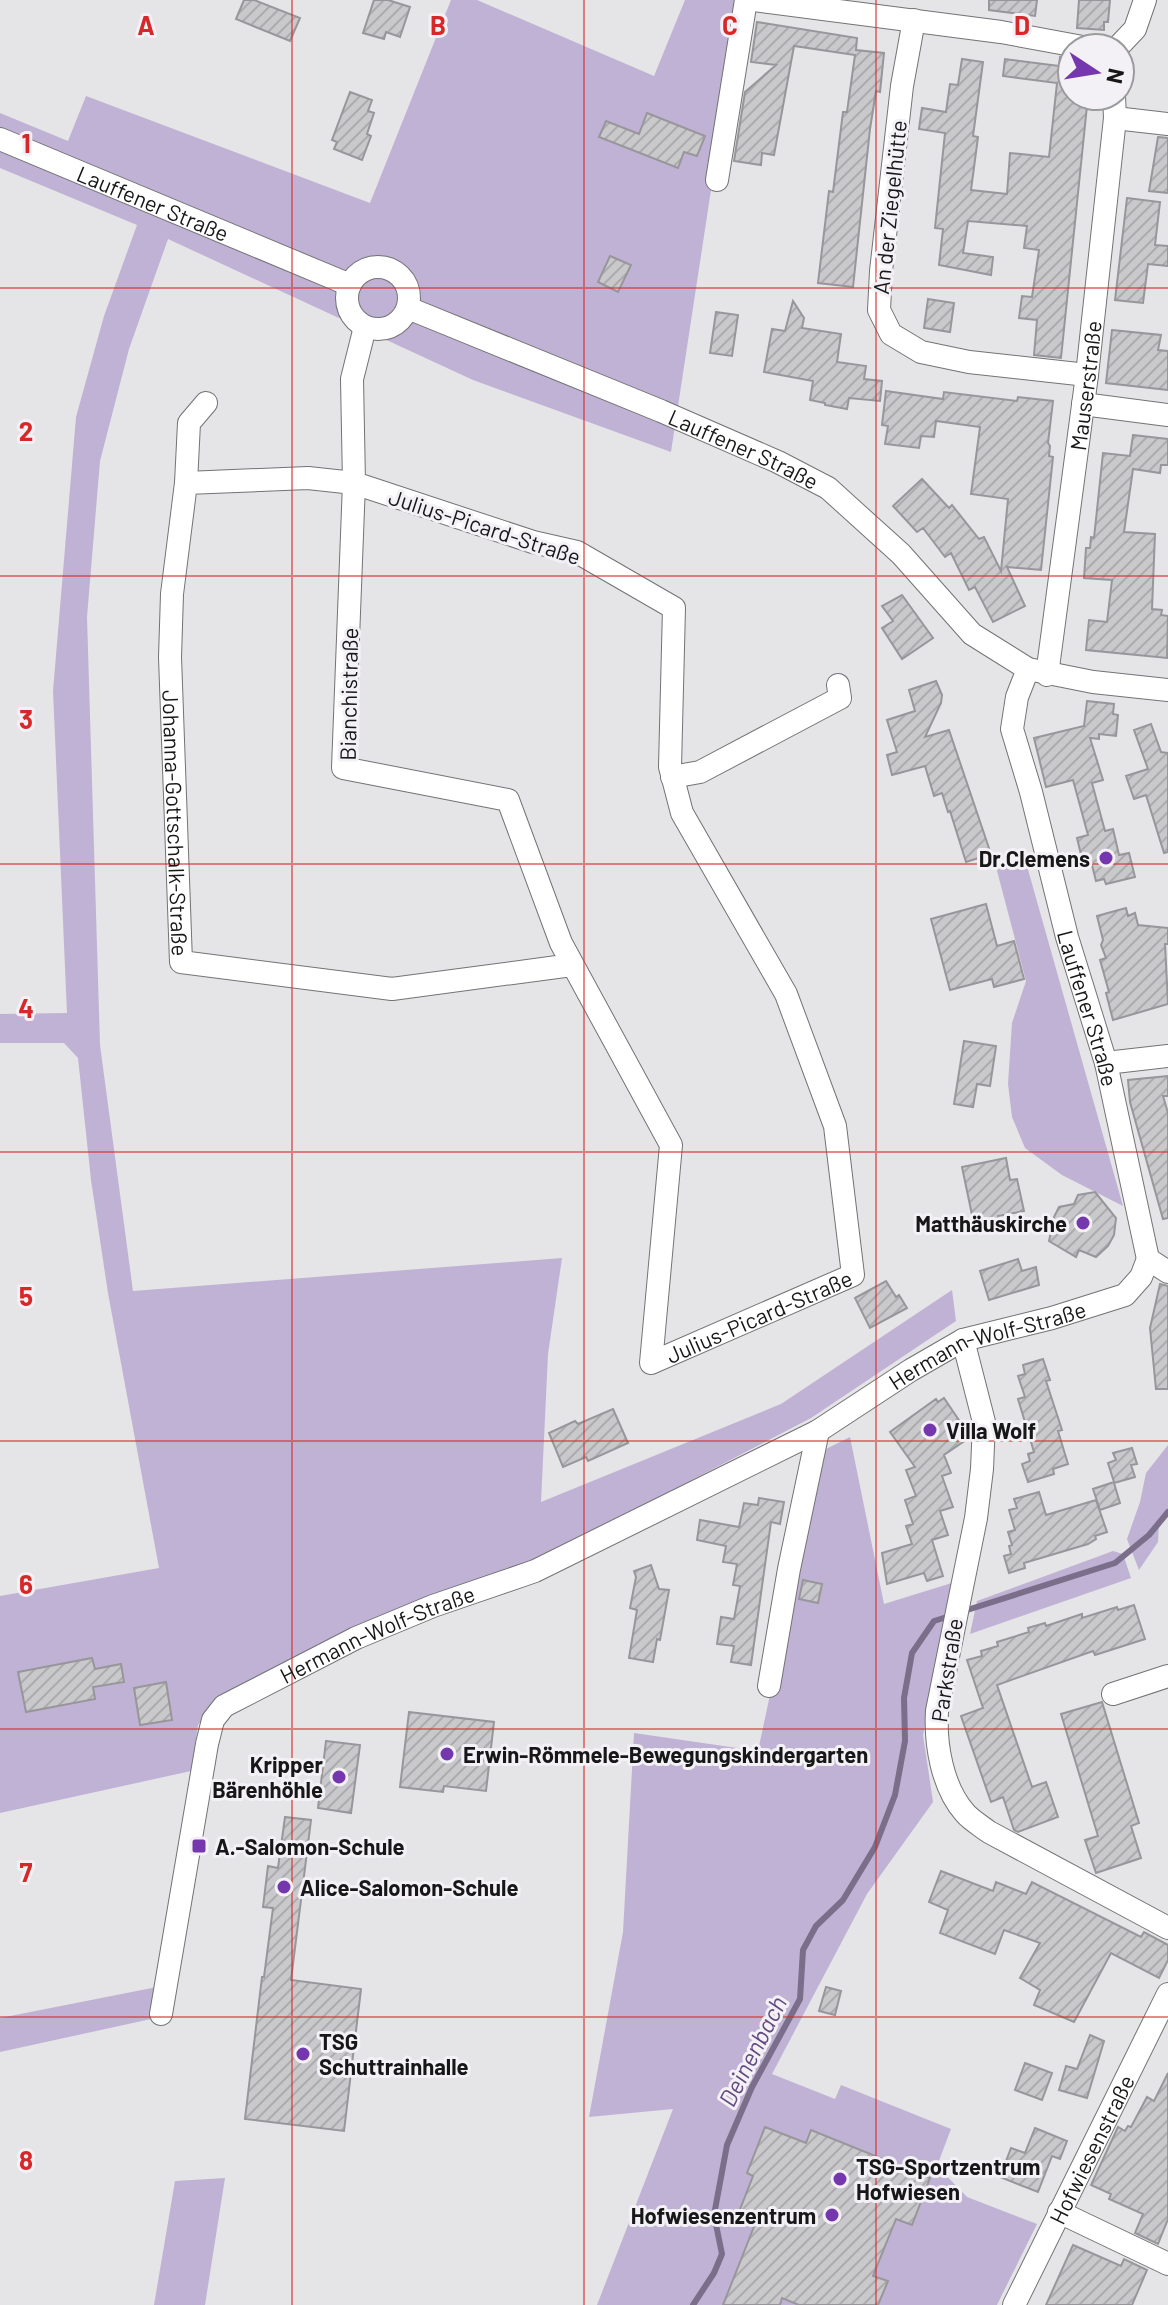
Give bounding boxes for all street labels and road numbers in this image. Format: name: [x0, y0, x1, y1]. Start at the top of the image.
street label: An der Ziegelhütte: [867, 119, 911, 295]
street label: Lauffener Straße: [73, 160, 233, 246]
street label: Mauserstraße: [1064, 319, 1106, 452]
street label: Lauffener Straße: [665, 403, 823, 494]
street label: Julius-Picard-Straße: [386, 483, 584, 569]
street label: Bianchistraße: [334, 627, 362, 761]
street label: Johanna-Gottschalk-Straße: [158, 690, 194, 957]
street label: Lauffener Straße: [1053, 927, 1124, 1089]
street label: Julius-Picard-Straße: [662, 1264, 856, 1368]
street label: Hermann-Wolf-Straße: [883, 1295, 1089, 1394]
street label: Hermann-Wolf-Straße: [275, 1580, 478, 1688]
street label: Parkstraße: [925, 1616, 967, 1724]
street label: Hofwiesenstraße: [1043, 2070, 1139, 2228]

